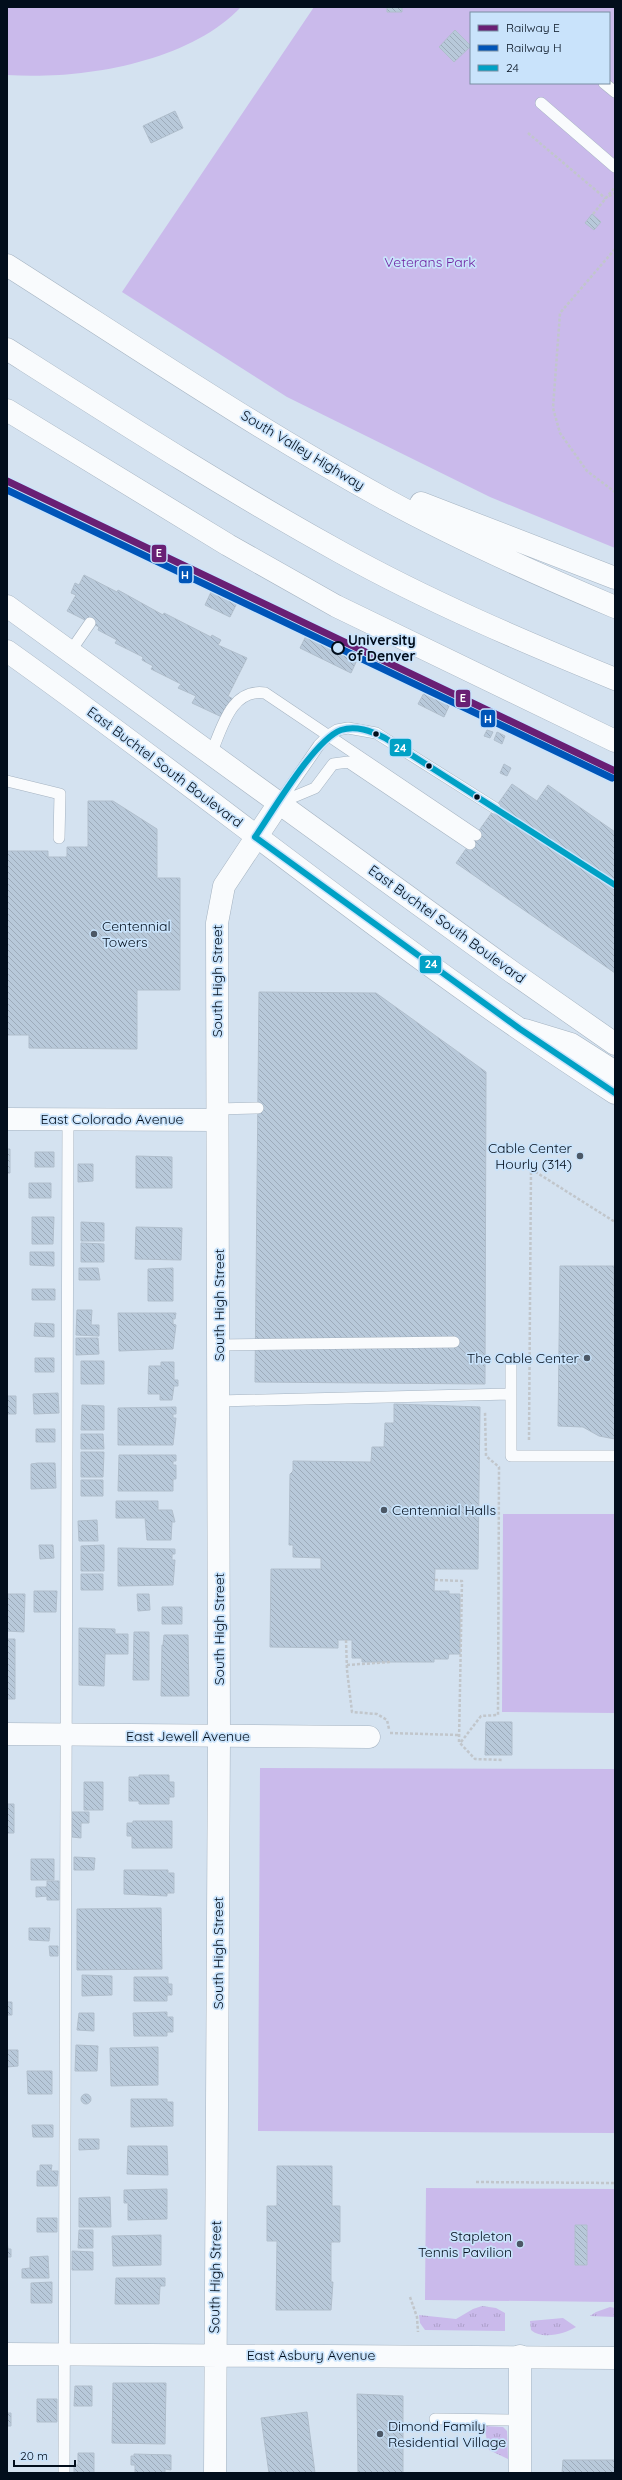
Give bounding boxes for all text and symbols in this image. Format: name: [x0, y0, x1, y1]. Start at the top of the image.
legend: [470, 12, 610, 84]
text: Railway E: [506, 20, 560, 35]
text: Railway H: [506, 40, 562, 55]
text: 24: [506, 60, 519, 75]
park label: Veterans Park: [384, 253, 476, 271]
street label: South Valley Highway: [238, 406, 368, 494]
line badge: E: [151, 544, 167, 563]
text: E: [156, 546, 162, 560]
line badge: H: [178, 565, 193, 584]
text: H: [181, 568, 189, 582]
place label: University of Denver: [348, 631, 416, 665]
marker: University of Denver: [331, 641, 345, 655]
line badge: E: [455, 689, 471, 708]
text: E: [460, 691, 466, 705]
street label: East Buchtel South Boulevard: [84, 703, 246, 831]
line badge: H: [480, 709, 496, 728]
text: H: [484, 712, 492, 726]
unlabelled marker: [371, 729, 381, 739]
line badge: 24: [389, 738, 412, 757]
text: 24: [394, 741, 407, 755]
unlabelled marker: [424, 761, 434, 771]
unlabelled marker: [472, 792, 482, 802]
street label: East Buchtel South Boulevard: [365, 861, 529, 987]
place label: Centennial Towers: [102, 917, 171, 951]
street label: South High Street: [208, 924, 226, 1037]
marker: Centennial Towers: [89, 929, 99, 939]
line badge: 24: [419, 955, 442, 974]
text: 24: [425, 957, 438, 971]
street label: East Colorado Avenue: [40, 1110, 184, 1128]
place label: Cable Center Hourly (314): [488, 1139, 573, 1173]
marker: Cable Center Hourly (314): [575, 1151, 585, 1161]
street label: South High Street: [210, 1248, 228, 1361]
place label: The Cable Center: [467, 1349, 580, 1367]
marker: The Cable Center: [582, 1353, 592, 1363]
place label: Centennial Halls: [392, 1501, 496, 1519]
marker: Centennial Halls: [379, 1505, 389, 1515]
street label: South High Street: [210, 1572, 228, 1685]
street label: East Jewell Avenue: [126, 1727, 250, 1745]
street label: South High Street: [209, 1896, 227, 2009]
street label: South High Street: [205, 2220, 225, 2333]
place label: Stapleton Tennis Pavilion: [418, 2227, 512, 2261]
marker: Stapleton Tennis Pavilion: [515, 2239, 525, 2249]
street label: East Asbury Avenue: [247, 2346, 375, 2364]
place label: Dimond Family Residential Village: [388, 2417, 506, 2451]
marker: Dimond Family Residential Village: [375, 2429, 385, 2439]
scale bar: [14, 2442, 75, 2468]
text: 20 m: [20, 2448, 48, 2463]

